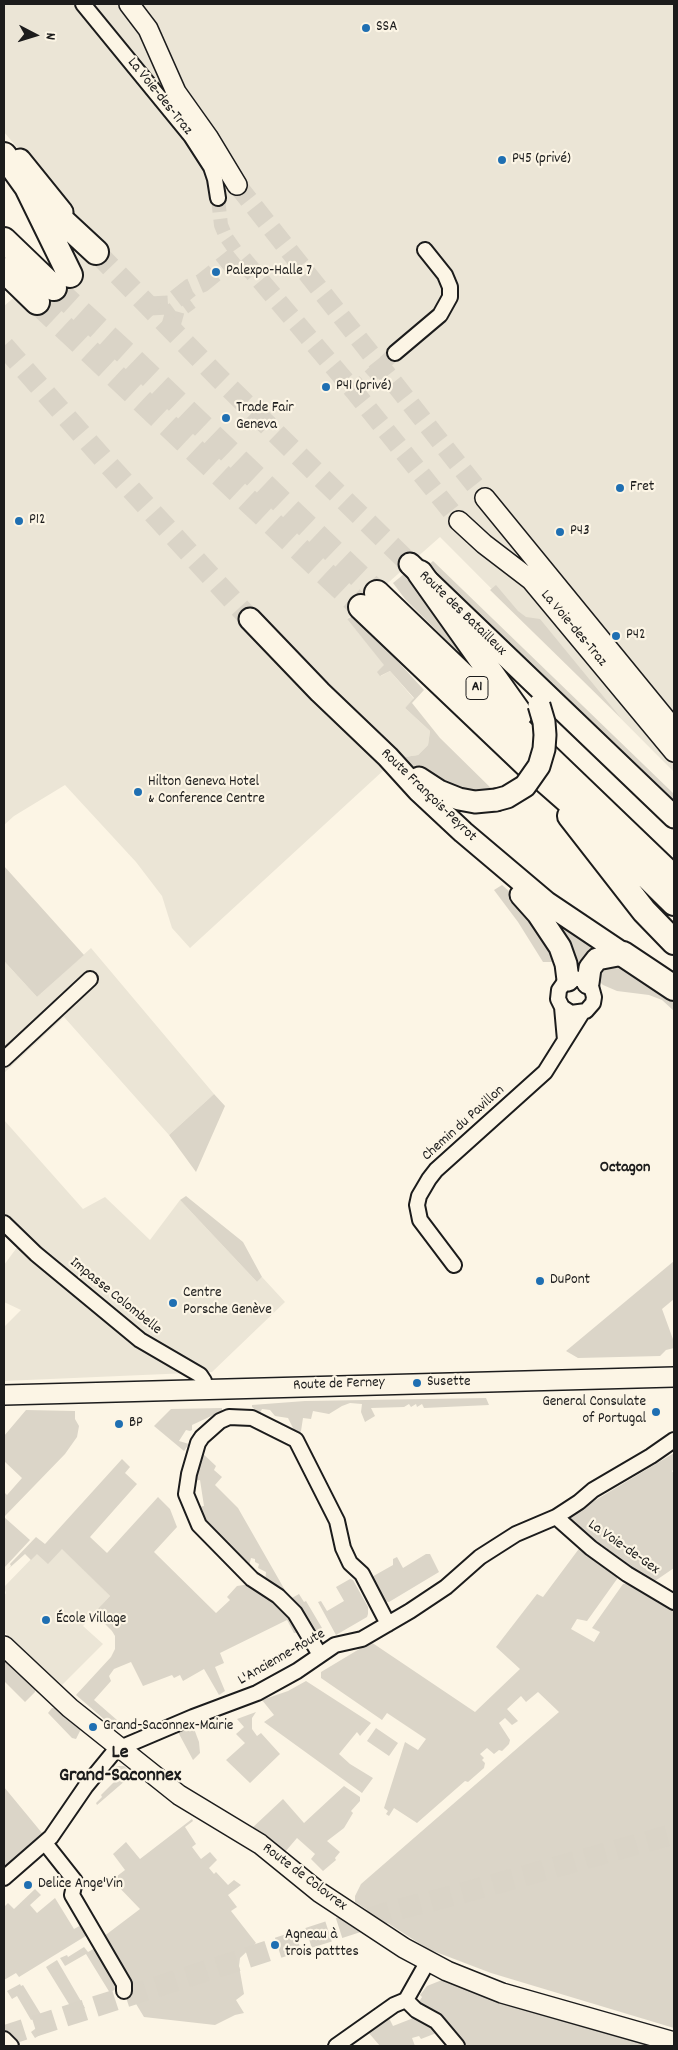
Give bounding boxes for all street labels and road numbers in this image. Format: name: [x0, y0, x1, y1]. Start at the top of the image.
street label: La Voie-des-Traz: [122, 55, 196, 139]
street label: Route des Batailleux: [415, 568, 509, 660]
street label: La Voie-des-Traz: [536, 587, 610, 671]
road number: A1: [466, 676, 488, 700]
street label: Route François-Peyrot: [376, 746, 480, 846]
street label: Chemin du Pavillon: [419, 1082, 509, 1166]
street label: Impasse Colombelle: [65, 1254, 165, 1340]
street label: Route de Ferney: [293, 1374, 385, 1396]
street label: La Voie-de-Gex: [584, 1517, 662, 1579]
street label: L'Ancienne-Route: [235, 1626, 329, 1690]
street label: Route de Colovrex: [258, 1840, 350, 1916]

